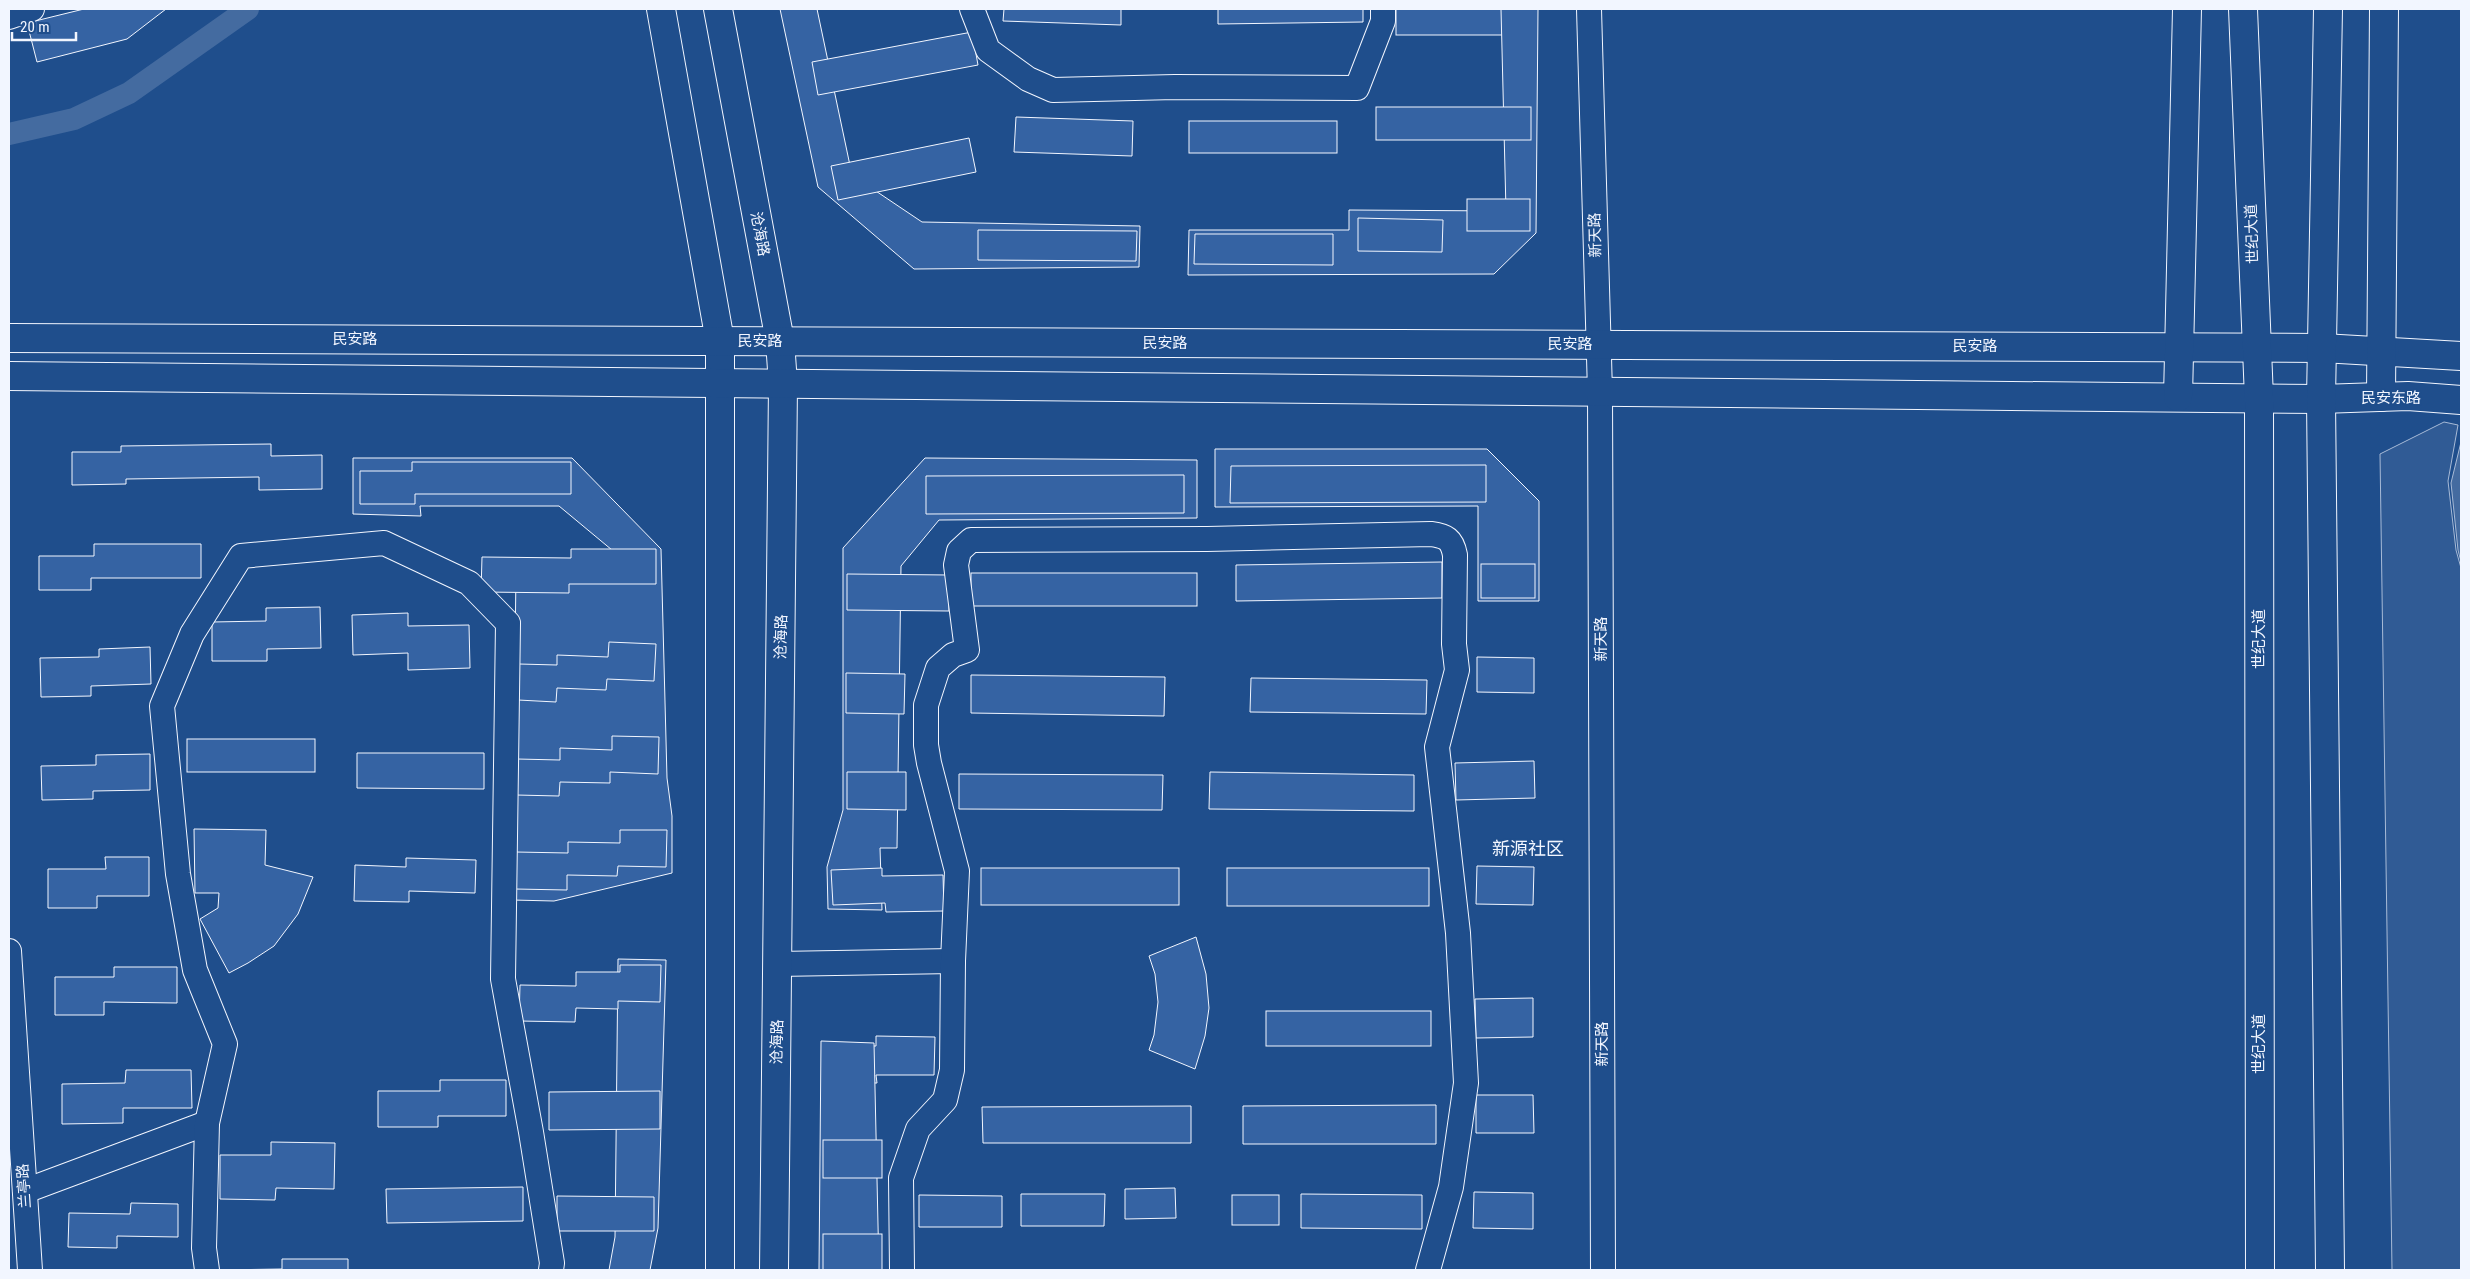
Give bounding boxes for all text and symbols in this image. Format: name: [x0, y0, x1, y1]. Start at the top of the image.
scale bar: [12, 10, 76, 42]
text: 20 m: [20, 18, 50, 36]
street label: 世纪大道: [2242, 204, 2262, 264]
street label: 沧海路: [747, 210, 773, 258]
street label: 新天路: [1586, 212, 1604, 258]
street label: 民安路: [332, 330, 378, 348]
street label: 民安路: [737, 332, 783, 350]
street label: 民安路: [1142, 334, 1188, 352]
street label: 民安路: [1547, 335, 1593, 353]
street label: 民安路: [1952, 337, 1998, 355]
street label: 民安东路: [2361, 389, 2421, 407]
street label: 世纪大道: [2250, 609, 2268, 669]
street label: 沧海路: [772, 614, 790, 660]
street label: 新天路: [1592, 616, 1610, 662]
district label: 新源社区: [1492, 838, 1564, 859]
street label: 世纪大道: [2250, 1014, 2268, 1074]
street label: 沧海路: [768, 1019, 786, 1065]
street label: 新天路: [1593, 1021, 1611, 1067]
street label: 兰亭路: [13, 1163, 35, 1209]

